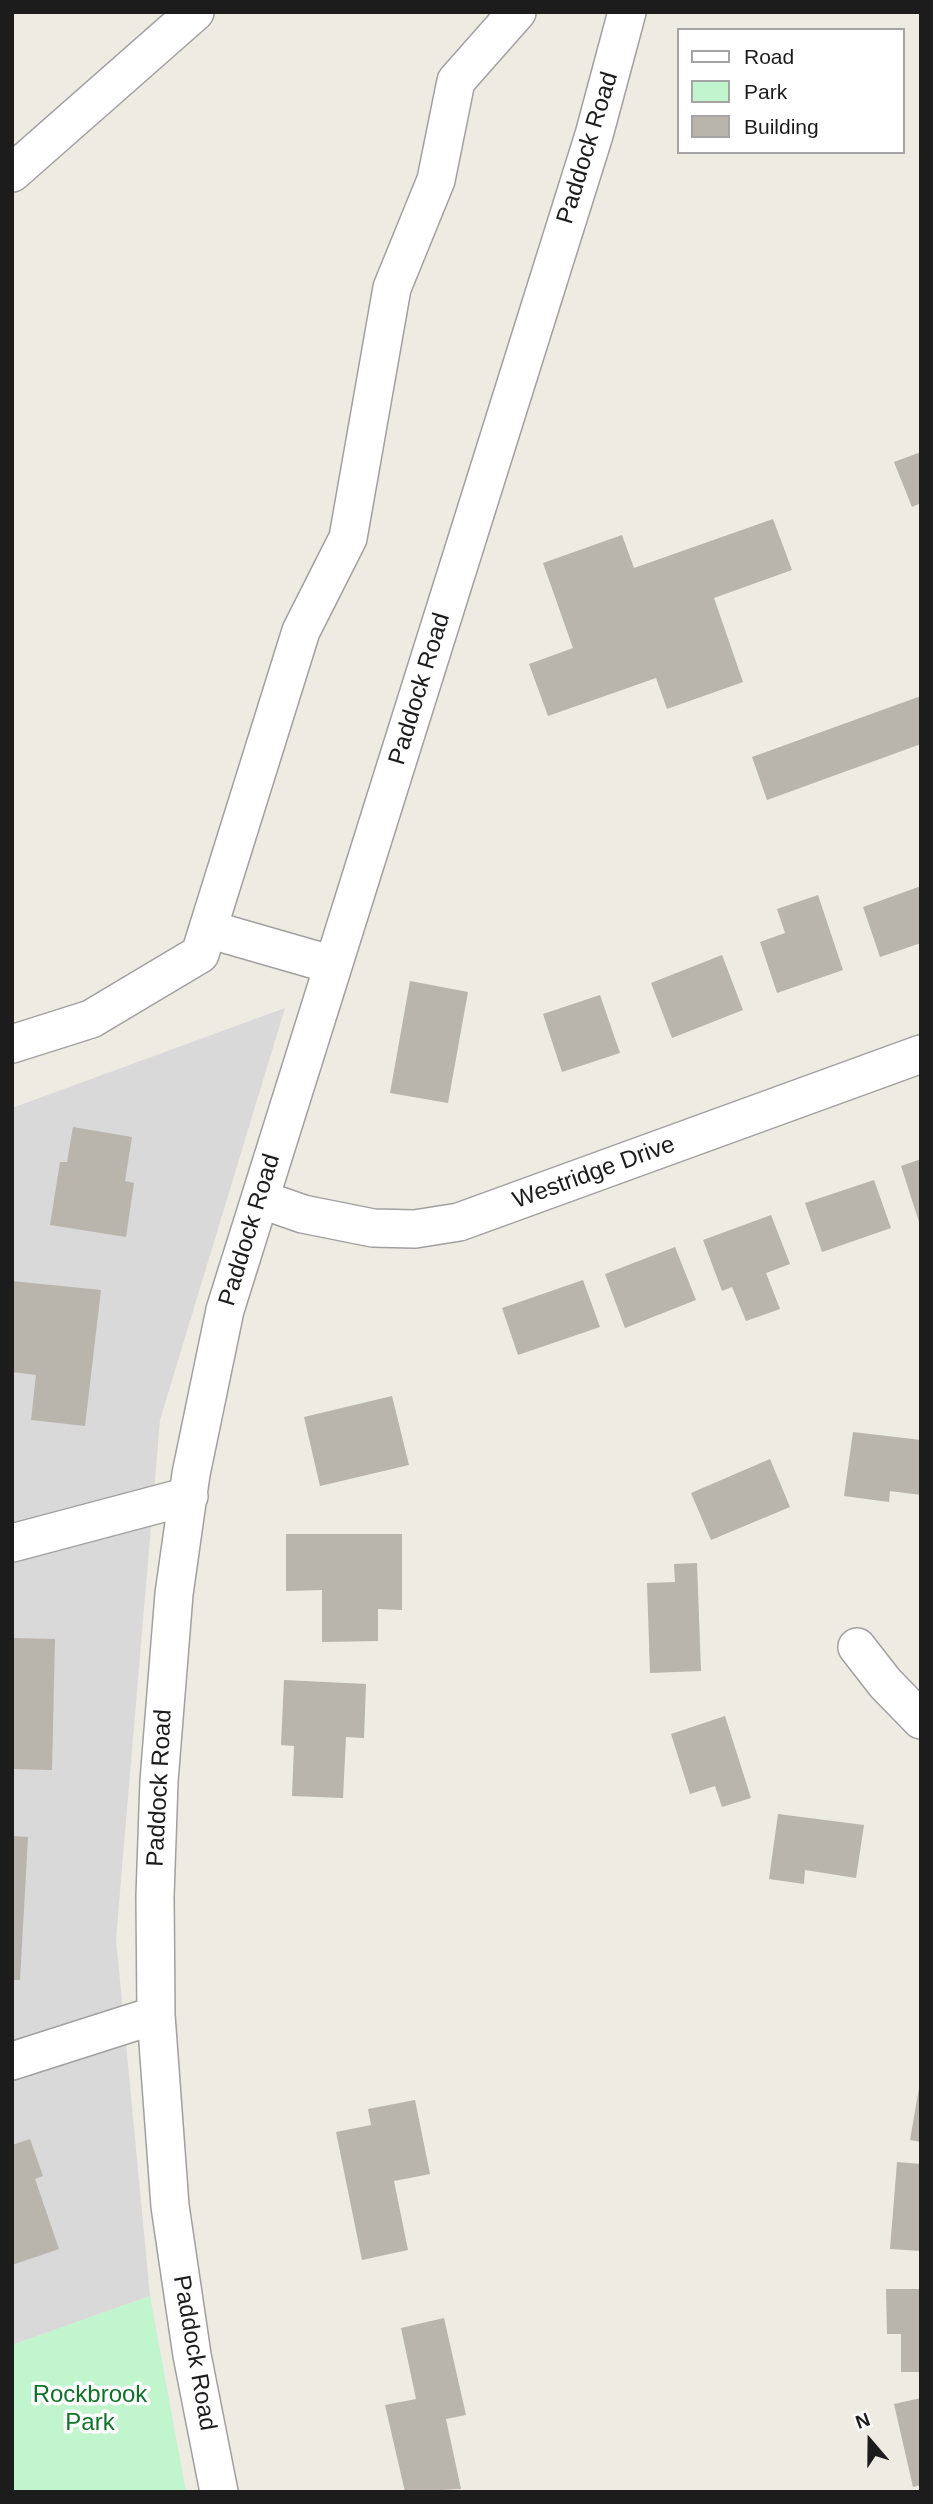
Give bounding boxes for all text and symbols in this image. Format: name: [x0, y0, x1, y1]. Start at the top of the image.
legend: [678, 28, 905, 154]
text: Road: [744, 45, 794, 68]
street label: Paddock Road: [551, 69, 625, 227]
text: Park: [744, 80, 787, 103]
text: Building: [744, 115, 819, 138]
street label: Paddock Road: [383, 610, 457, 768]
street label: Westridge Drive: [509, 1130, 679, 1216]
street label: Paddock Road: [213, 1151, 287, 1309]
street label: Paddock Road: [141, 1709, 179, 1867]
street label: Paddock Road: [166, 2273, 222, 2433]
park label: Rockbrook Park: [33, 2381, 147, 2437]
north arrow: [835, 2406, 905, 2476]
text: N: [853, 2409, 873, 2433]

